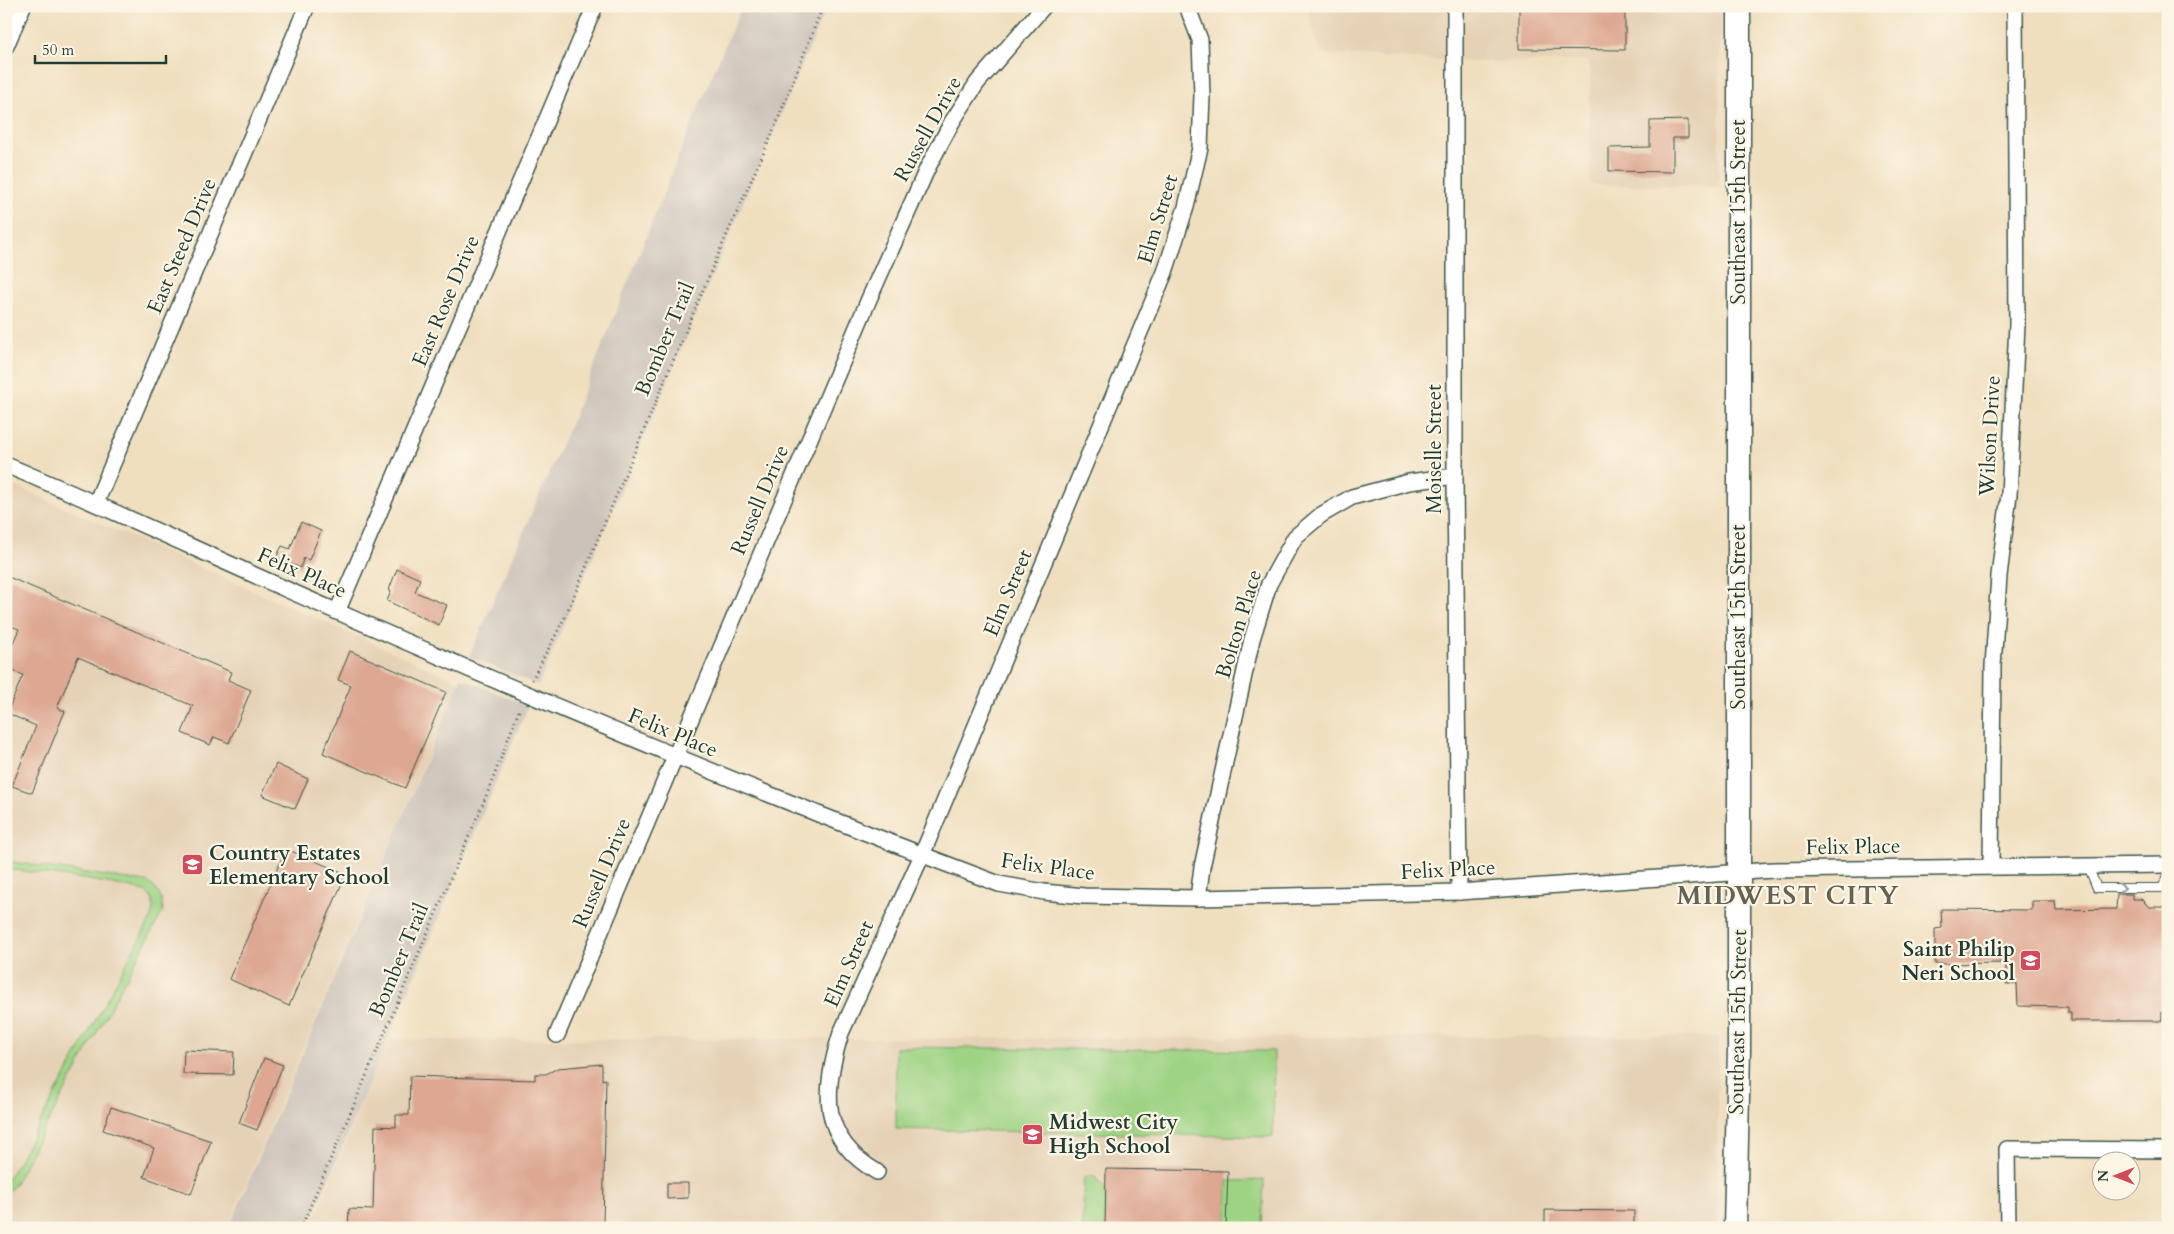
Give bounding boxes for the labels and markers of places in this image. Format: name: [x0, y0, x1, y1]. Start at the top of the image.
place label: Country Estates Elementary School: [209, 839, 389, 892]
school or university icon: Country Estates Elementary School: [181, 853, 205, 877]
place label: Saint Philip Neri School: [1901, 935, 2015, 988]
school or university icon: Saint Philip Neri School: [2019, 949, 2043, 973]
place label: Midwest City High School: [1049, 1108, 1178, 1161]
school or university icon: Midwest City High School: [1021, 1122, 1045, 1146]

